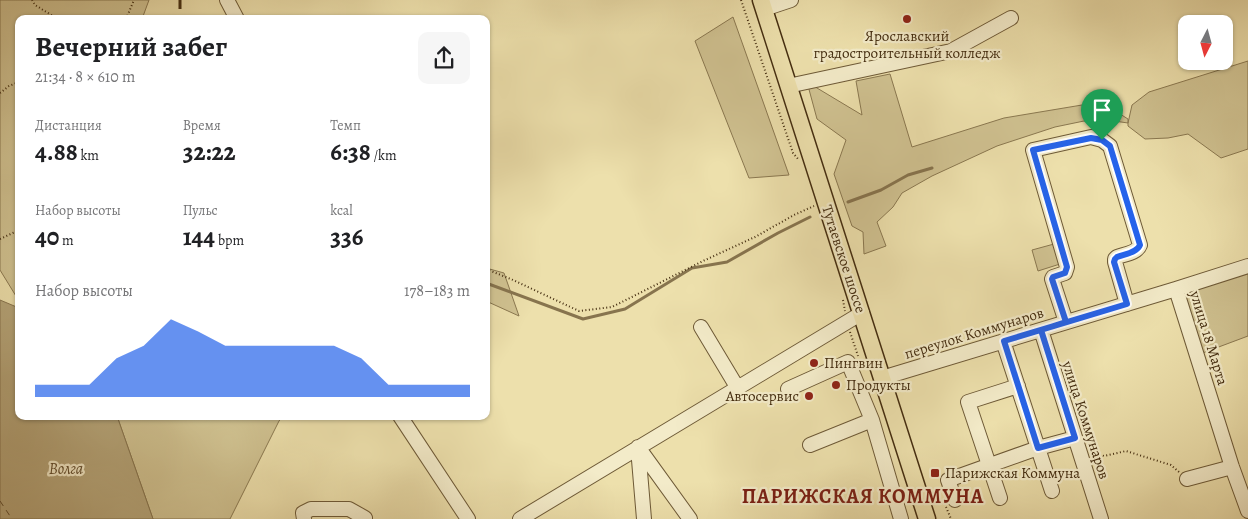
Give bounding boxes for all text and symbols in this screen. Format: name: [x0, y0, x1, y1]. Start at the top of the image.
marker: Ярославский градостроительный колледж: [901, 13, 913, 25]
north arrow: [1178, 15, 1232, 70]
map controls: [1178, 15, 1233, 70]
place label: Ярославский градостроительный колледж: [814, 26, 1000, 63]
text: Вечерний забег: [35, 28, 227, 66]
button: share: [418, 32, 470, 84]
text: 21:34 · 8 × 610 m: [35, 66, 135, 88]
pin: [1081, 89, 1123, 140]
icon: arrive: [1088, 96, 1116, 124]
text: Дистанция: [35, 116, 102, 135]
text: Время: [183, 116, 221, 135]
text: Темп: [330, 116, 361, 135]
text: 4.88: [35, 135, 78, 169]
text: 32:22: [183, 135, 236, 169]
text: 6:38: [330, 135, 371, 169]
text: km: [78, 146, 99, 165]
text: /km: [371, 146, 397, 165]
text: Набор высоты: [35, 201, 121, 220]
text: Пульс: [183, 201, 218, 220]
text: kcal: [330, 201, 353, 220]
street label: Тутаевское шоссе: [817, 202, 871, 316]
text: 40: [35, 220, 59, 254]
text: 144: [183, 220, 215, 254]
text: 336: [330, 220, 364, 254]
text: m: [59, 231, 74, 250]
text: bpm: [215, 231, 244, 250]
text: Набор высоты: [35, 280, 133, 302]
text: 178–183 m: [404, 280, 470, 302]
street label: улица 18 Марта: [1185, 287, 1233, 388]
street label: переулок Коммунаров: [902, 302, 1046, 364]
place label: Пингвин: [824, 353, 883, 373]
marker: Пингвин: [808, 357, 820, 369]
street label: улица Коммунаров: [1057, 357, 1115, 482]
place label: Продукты: [846, 375, 911, 395]
marker: Продукты: [830, 379, 842, 391]
place label: Автосервис: [725, 386, 799, 406]
marker: Автосервис: [803, 390, 815, 402]
water label: Волга: [49, 458, 83, 480]
place label: Парижская Коммуна: [945, 463, 1080, 483]
marker: Парижская Коммуна: [929, 467, 941, 479]
district label: ПАРИЖСКАЯ КОММУНА: [742, 483, 984, 510]

